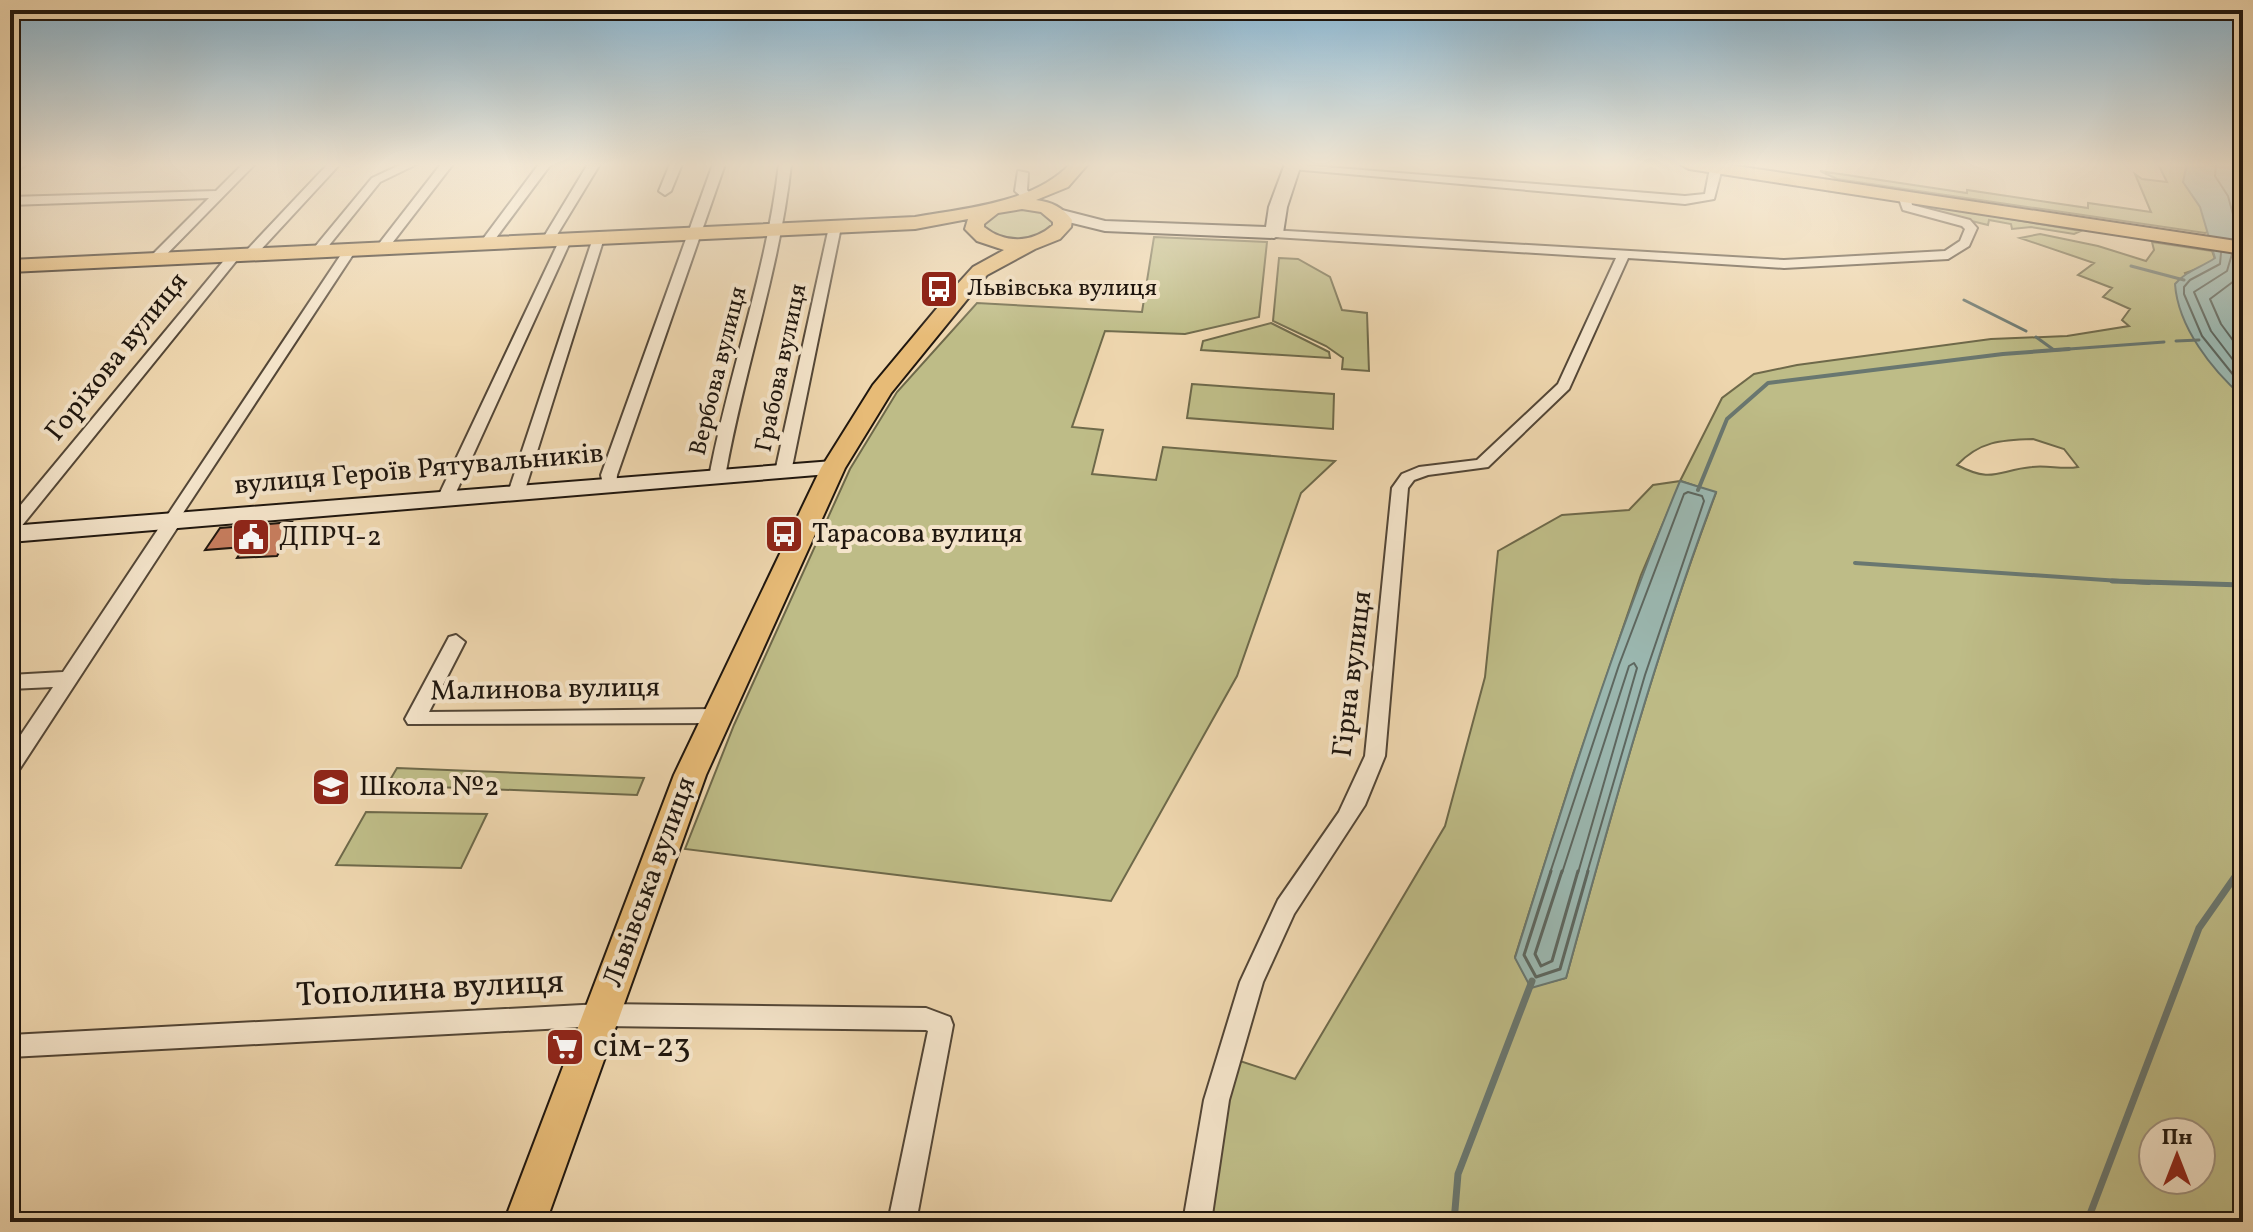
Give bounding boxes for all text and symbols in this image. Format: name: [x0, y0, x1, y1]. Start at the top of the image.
street label: Горіхова вулиця: [37, 264, 197, 450]
bus stop icon: Львівська вулиця: [918, 268, 960, 310]
place label: Львівська вулиця: [967, 272, 1157, 306]
street label: Грабова вулиця: [748, 281, 816, 455]
street label: Вербова вулиця: [682, 283, 756, 459]
street label: вулиця Героїв Рятувальників: [233, 434, 605, 506]
bus stop icon: Тарасова вулиця: [763, 513, 805, 555]
place label: Тарасова вулиця: [812, 515, 1023, 554]
public building icon: ДПРЧ-2: [230, 516, 272, 558]
place label: ДПРЧ-2: [279, 518, 382, 557]
street label: Гірна вулиця: [1323, 589, 1383, 759]
street label: Малинова вулиця: [430, 668, 660, 712]
school or university icon: Школа №2: [310, 766, 352, 808]
place label: Школа №2: [359, 768, 499, 807]
street label: Львівська вулиця: [594, 771, 706, 993]
street label: Тополина вулиця: [295, 960, 565, 1020]
place label: сім-23: [593, 1024, 691, 1071]
supermarket icon: сім-23: [544, 1026, 586, 1068]
north arrow: [2137, 1116, 2217, 1196]
text: Пн: [2161, 1123, 2193, 1154]

